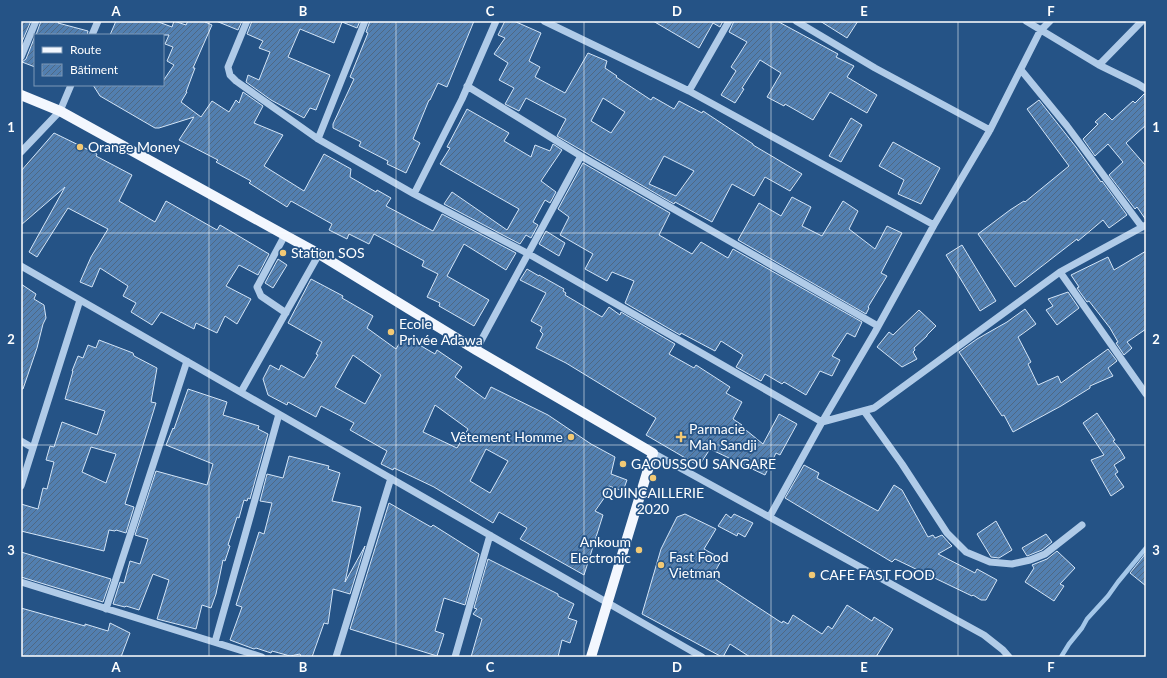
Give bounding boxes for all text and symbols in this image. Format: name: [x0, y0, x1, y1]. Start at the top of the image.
text: A: [110, 3, 121, 19]
text: B: [299, 3, 308, 19]
text: C: [486, 3, 495, 19]
text: D: [672, 3, 682, 19]
text: E: [860, 3, 868, 19]
text: F: [1047, 3, 1055, 19]
legend: [34, 34, 164, 86]
text: Route: [70, 42, 101, 57]
text: Bâtiment: [70, 62, 119, 77]
text: 1: [7, 119, 15, 135]
text: 1: [1152, 119, 1160, 135]
place label: Orange Money: [88, 138, 181, 155]
marker: Orange Money: [75, 142, 85, 152]
place label: Station SOS: [291, 244, 365, 261]
marker: Station SOS: [278, 248, 288, 258]
place label: Ecole Privée Adawa: [399, 315, 483, 348]
marker: Ecole Privée Adawa: [386, 327, 396, 337]
text: 2: [7, 331, 15, 347]
text: 2: [1152, 331, 1160, 347]
place label: Parmacie Mah Sandji: [689, 420, 757, 453]
place label: Vêtement Homme: [451, 428, 563, 445]
marker: Vêtement Homme: [566, 432, 576, 442]
marker: Parmacie Mah Sandji: [676, 432, 686, 442]
place label: GAOUSSOU SANGARE: [631, 455, 776, 472]
marker: GAOUSSOU SANGARE: [618, 459, 628, 469]
marker: QUINCAILLERIE 2020: [648, 473, 658, 483]
place label: QUINCAILLERIE 2020: [602, 484, 704, 517]
place label: Ankoum Electronic: [570, 533, 631, 566]
text: 3: [7, 542, 15, 558]
text: 3: [1152, 542, 1160, 558]
marker: Ankoum Electronic: [634, 545, 644, 555]
place label: Fast Food Vietman: [669, 548, 729, 581]
marker: Fast Food Vietman: [656, 560, 666, 570]
place label: CAFE FAST FOOD: [820, 566, 935, 583]
marker: CAFE FAST FOOD: [807, 570, 817, 580]
text: A: [110, 659, 121, 675]
text: B: [299, 659, 308, 675]
text: C: [486, 659, 495, 675]
text: D: [672, 659, 682, 675]
text: E: [860, 659, 868, 675]
text: F: [1047, 659, 1055, 675]

